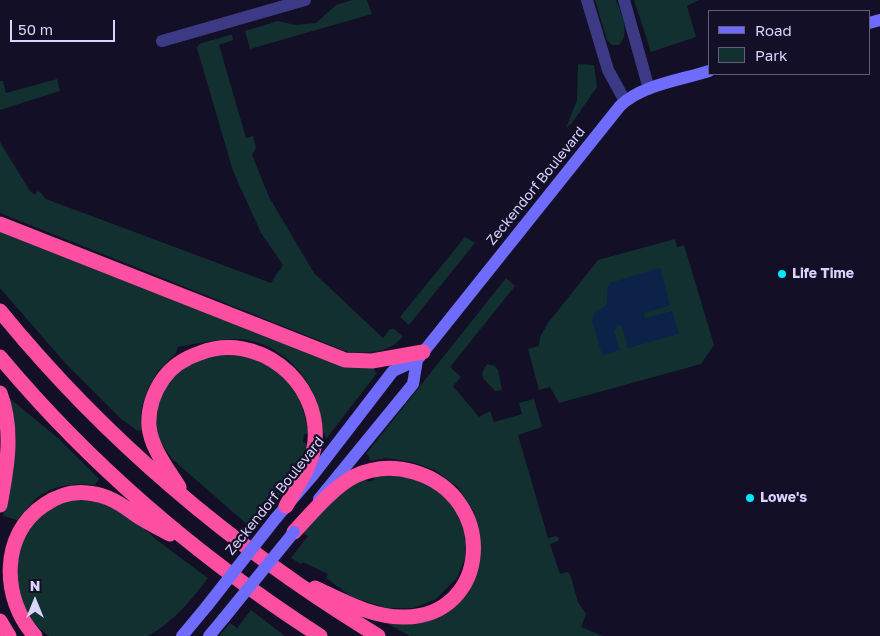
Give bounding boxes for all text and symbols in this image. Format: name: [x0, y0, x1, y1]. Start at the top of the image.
scale bar: [12, 10, 118, 42]
legend: [708, 10, 870, 75]
text: 50 m: [18, 20, 53, 38]
text: Road: [755, 21, 792, 39]
text: Park: [755, 46, 787, 64]
street label: Zeckendorf Boulevard: [483, 123, 589, 249]
place label: Life Time: [792, 266, 854, 282]
marker: Life Time: [776, 268, 788, 280]
street label: Zeckendorf Boulevard: [222, 433, 328, 559]
place label: Lowe's: [760, 490, 807, 506]
marker: Lowe's: [744, 492, 756, 504]
north arrow: [10, 576, 60, 626]
text: N: [30, 577, 40, 594]

